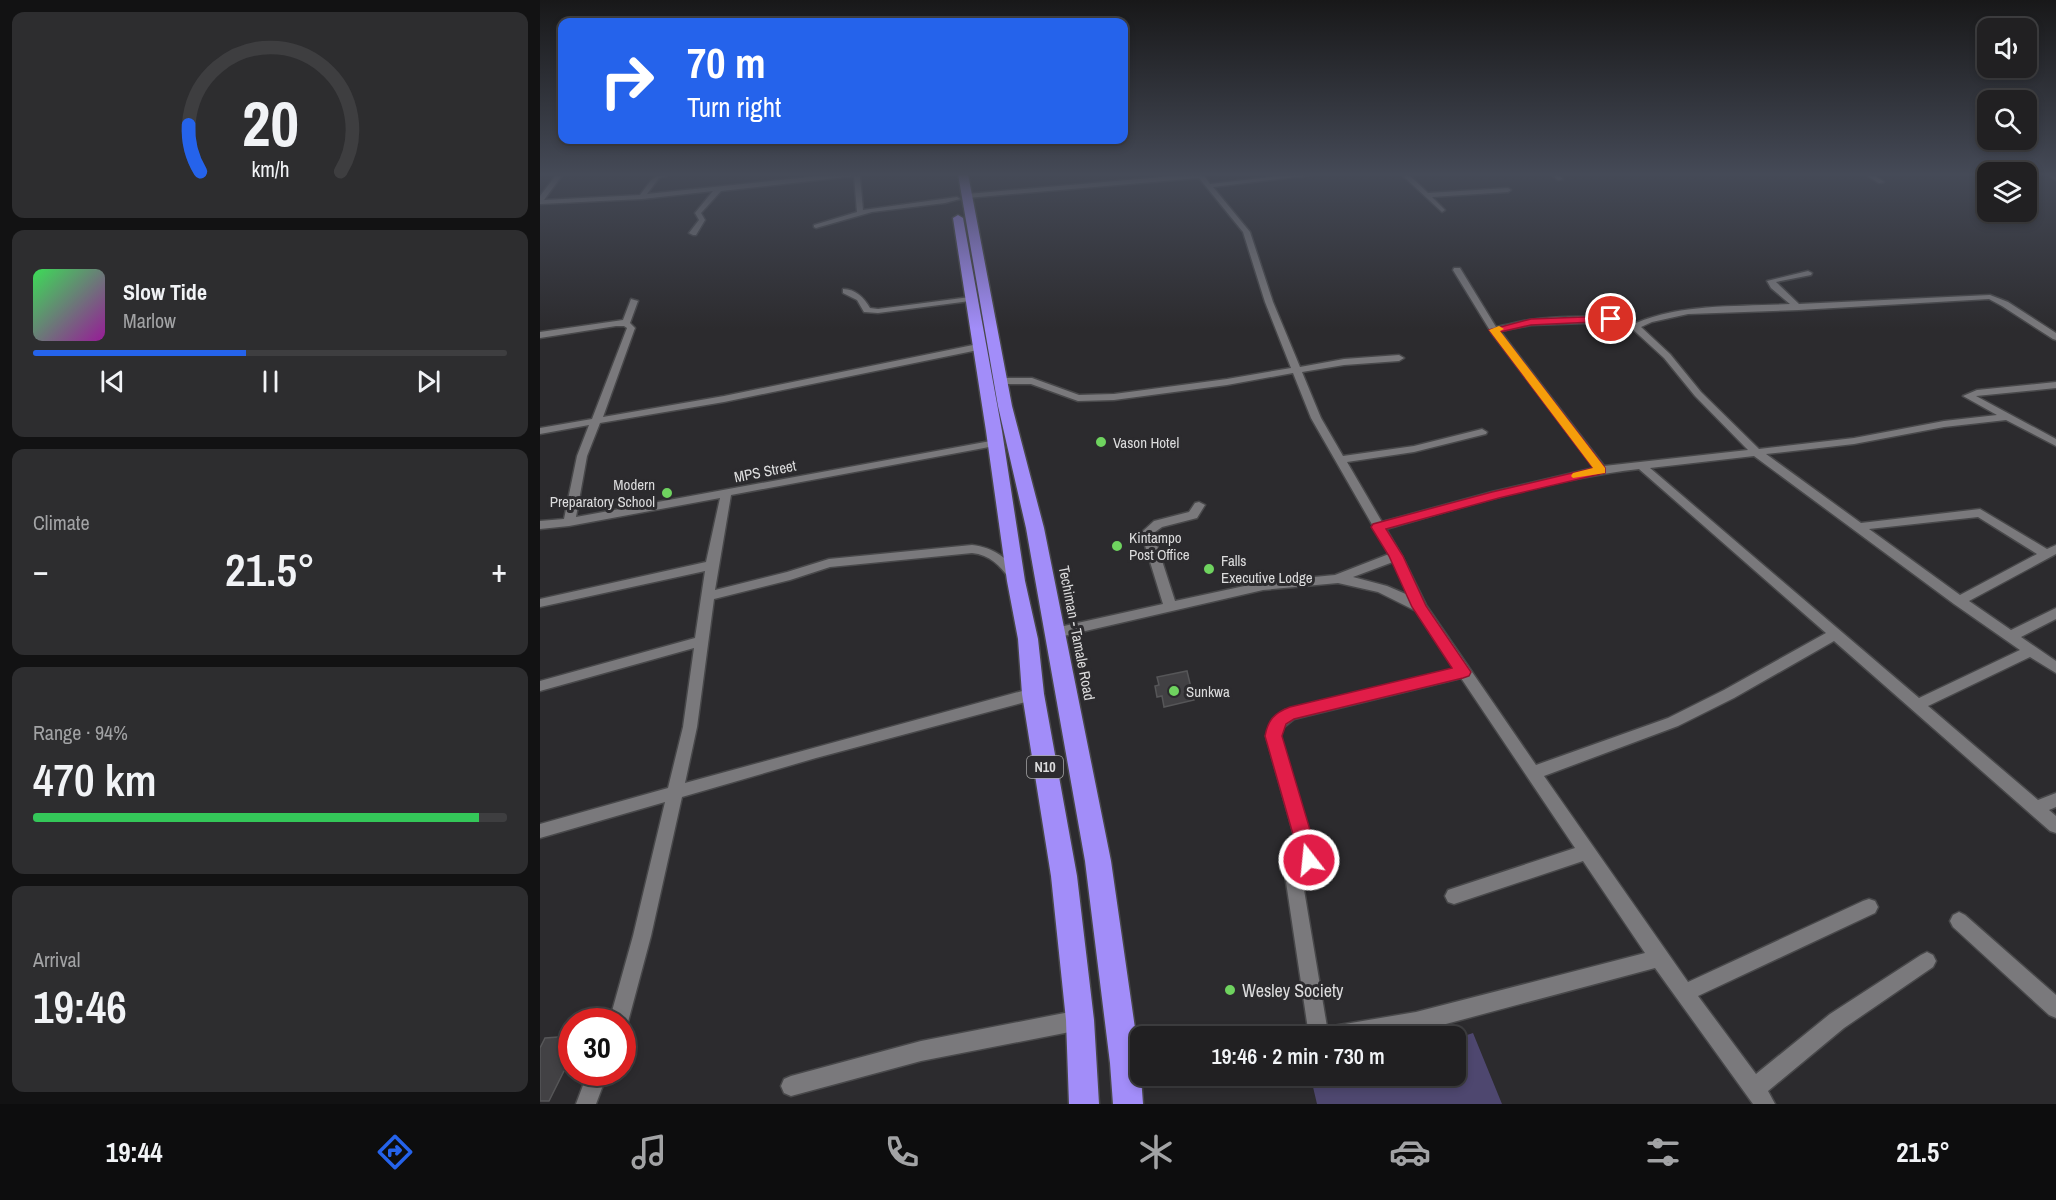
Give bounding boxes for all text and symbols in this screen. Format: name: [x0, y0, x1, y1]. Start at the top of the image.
map controls: [1977, 18, 2037, 222]
button: sound: [1977, 18, 2037, 78]
text: 70 m: [687, 35, 766, 91]
icon: right: [588, 42, 666, 120]
text: 20: [242, 81, 298, 165]
text: Turn right: [687, 89, 781, 125]
button: search: [1977, 90, 2037, 150]
text: km/h: [251, 156, 289, 185]
button: layers: [1977, 162, 2037, 222]
text: Slow Tide: [123, 277, 207, 307]
pin: [1585, 293, 1636, 344]
icon: arrive: [1594, 302, 1627, 335]
text: Marlow: [123, 307, 176, 334]
icon: previous: [96, 365, 129, 398]
icon: pause: [254, 365, 287, 398]
icon: next: [412, 365, 445, 398]
place label: Vason Hotel: [1113, 432, 1179, 453]
marker: Vason Hotel: [1094, 435, 1108, 449]
street label: MPS Street: [732, 455, 798, 487]
place label: Modern Preparatory School: [550, 474, 655, 512]
marker: Modern Preparatory School: [660, 486, 674, 500]
text: Climate: [33, 509, 90, 536]
place label: Kintampo Post Office: [1129, 527, 1190, 565]
text: 21.5°: [225, 539, 315, 600]
marker: Kintampo Post Office: [1110, 539, 1124, 553]
text: −: [33, 548, 49, 592]
text: +: [491, 548, 507, 592]
place label: Falls Executive Lodge: [1221, 550, 1313, 588]
marker: Falls Executive Lodge: [1202, 562, 1216, 576]
street label: Techiman - Tamale Road: [1054, 564, 1100, 702]
place label: Sunkwa: [1186, 681, 1230, 702]
marker: Sunkwa: [1167, 684, 1181, 698]
text: Range · 94%: [33, 719, 128, 746]
text: 470 km: [33, 749, 157, 810]
road number: N10: [1027, 756, 1063, 778]
position arrow: [1277, 828, 1341, 892]
text: Arrival: [33, 946, 80, 973]
text: 19:46: [33, 976, 127, 1037]
place label: Wesley Society: [1242, 978, 1344, 1003]
marker: Wesley Society: [1223, 983, 1237, 997]
speed limit sign: 30: [558, 1008, 636, 1086]
text: 19:46 · 2 min · 730 m: [1211, 1041, 1385, 1071]
icon: directions: [374, 1131, 416, 1173]
icon: music: [628, 1131, 670, 1173]
icon: phone: [881, 1131, 923, 1173]
icon: climate: [1135, 1131, 1177, 1173]
icon: car: [1389, 1131, 1431, 1173]
icon: filters: [1642, 1131, 1684, 1173]
text: 19:44: [106, 1134, 162, 1170]
text: 21.5°: [1896, 1134, 1950, 1170]

